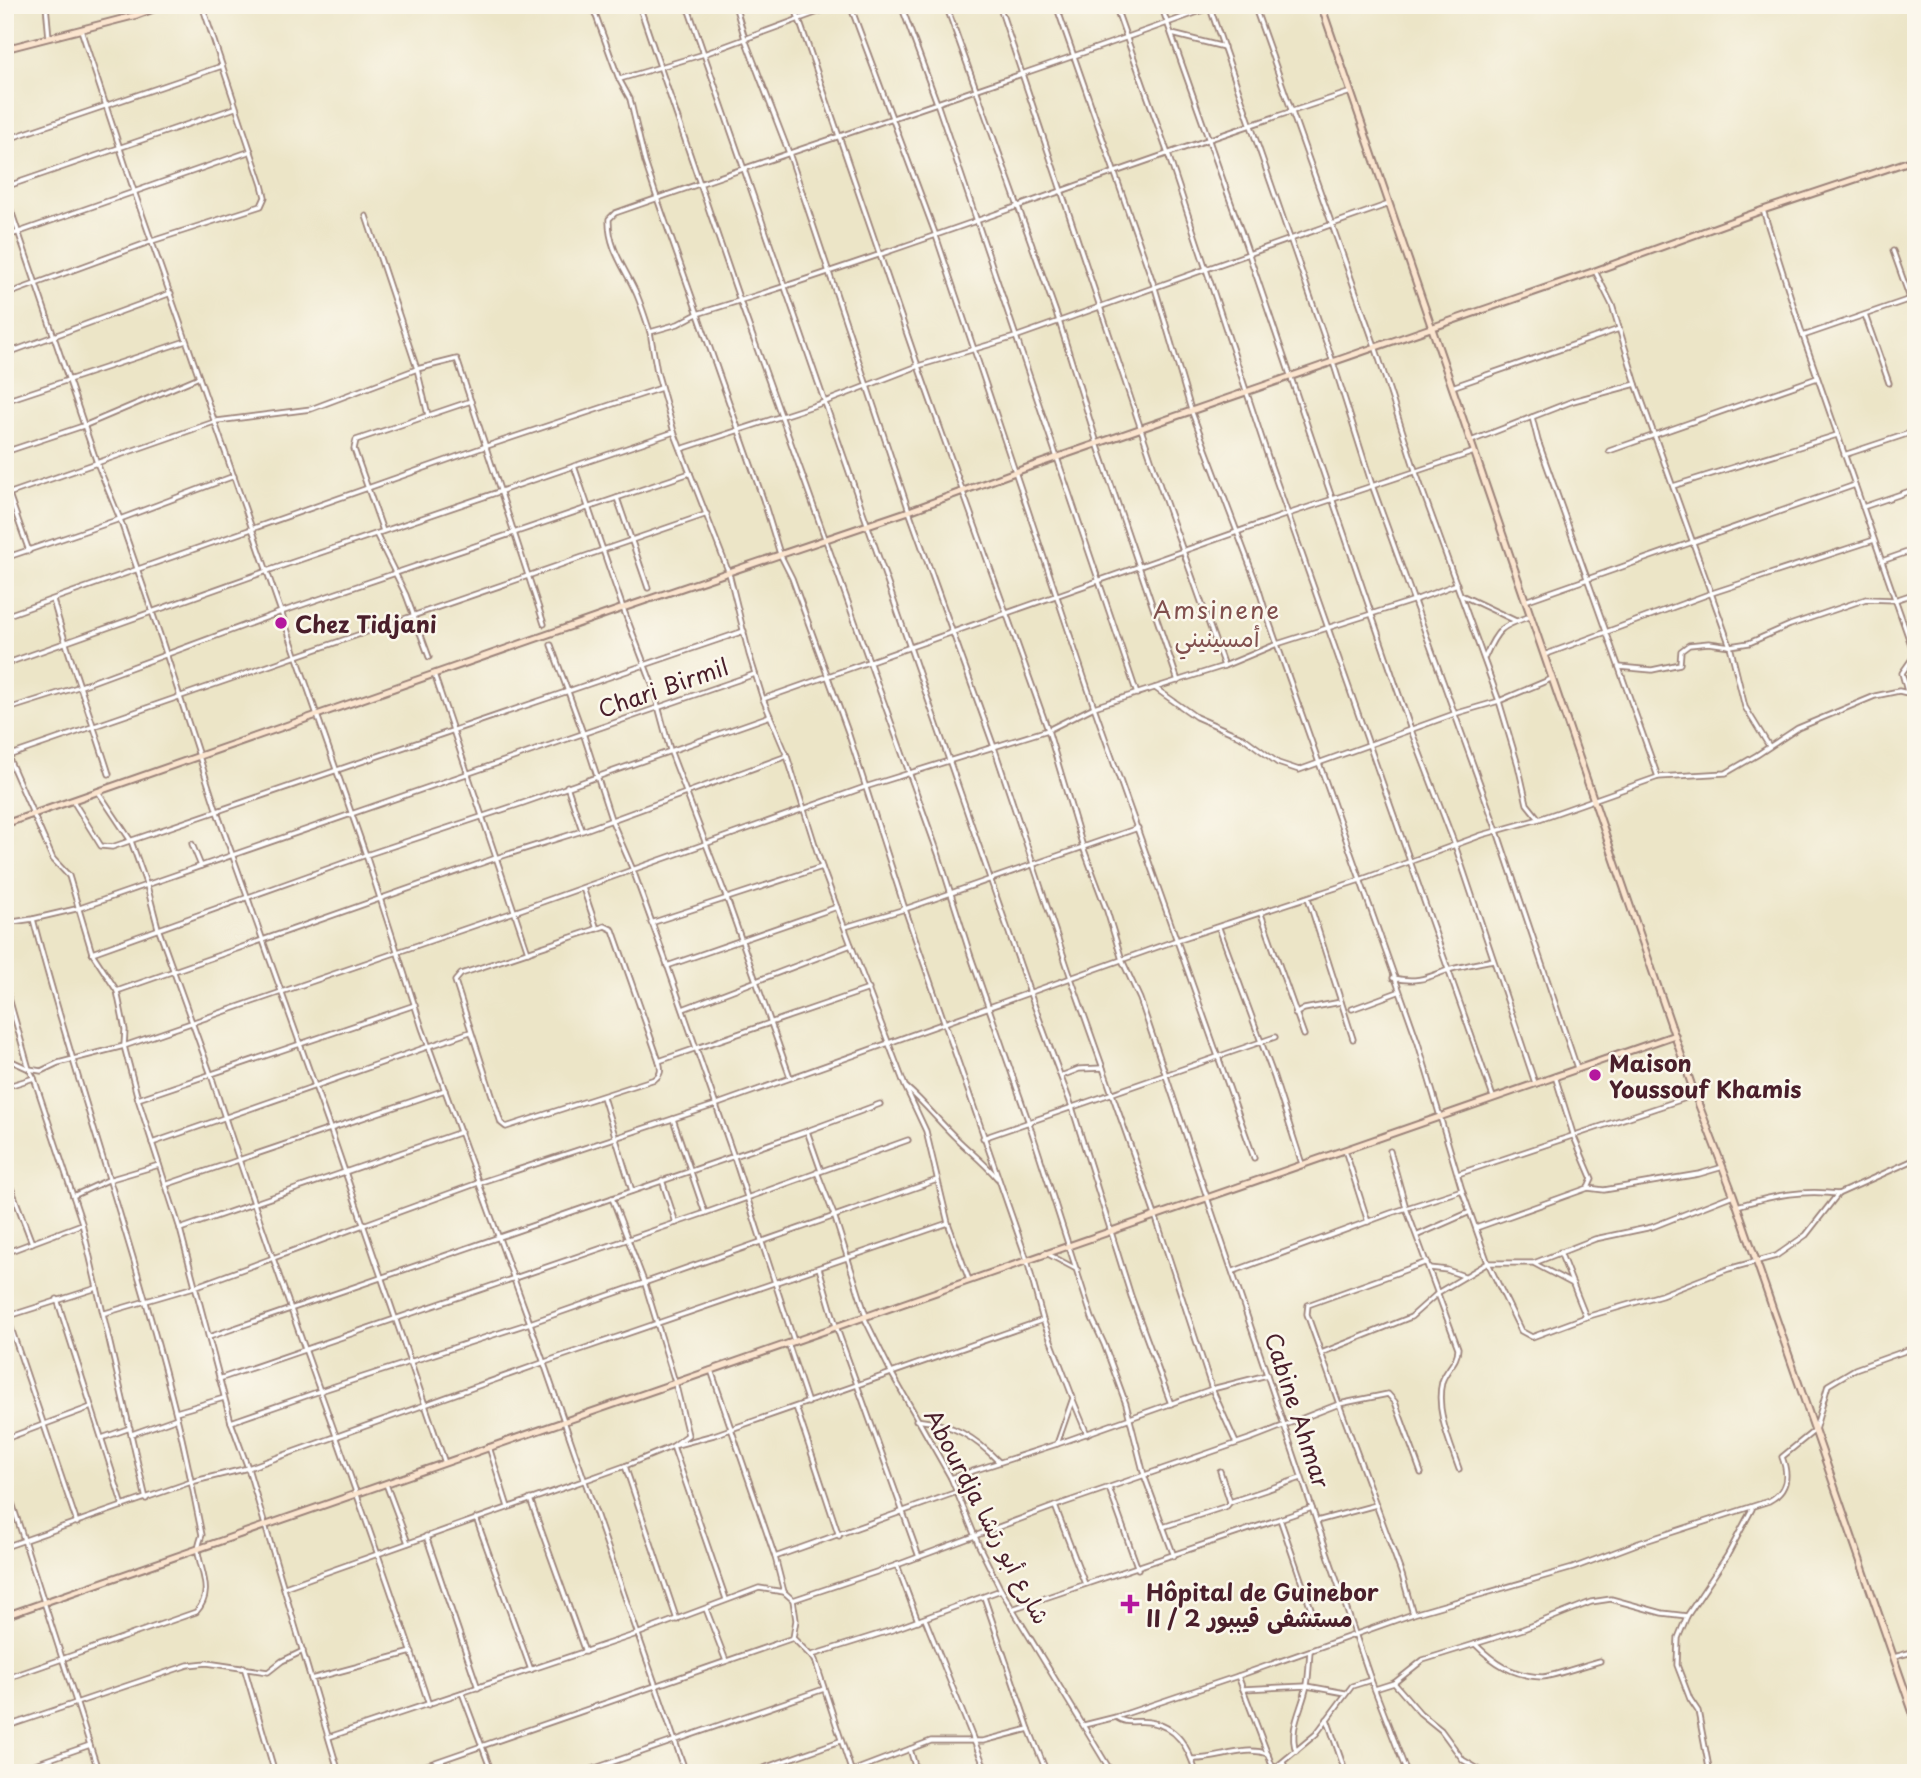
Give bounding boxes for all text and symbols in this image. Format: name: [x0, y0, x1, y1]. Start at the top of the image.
district label: Amsinene أمسينيني: [1153, 591, 1281, 660]
place label: Chez Tidjani: [295, 606, 437, 641]
marker: Chez Tidjani: [273, 615, 289, 631]
street label: Chari Birmil: [593, 648, 733, 726]
place label: Maison Youssouf Khamis: [1609, 1045, 1802, 1106]
marker: Maison Youssouf Khamis: [1587, 1067, 1603, 1083]
street label: Cabine Ahmar: [1256, 1328, 1340, 1493]
street label: Abourdja شارع أبو رتشا: [916, 1402, 1060, 1630]
place label: Hôpital de Guinebor II / مستشفى قيببور 2: [1146, 1574, 1379, 1635]
marker: Hôpital de Guinebor II / مستشفى قيببور 2: [1120, 1594, 1140, 1614]

